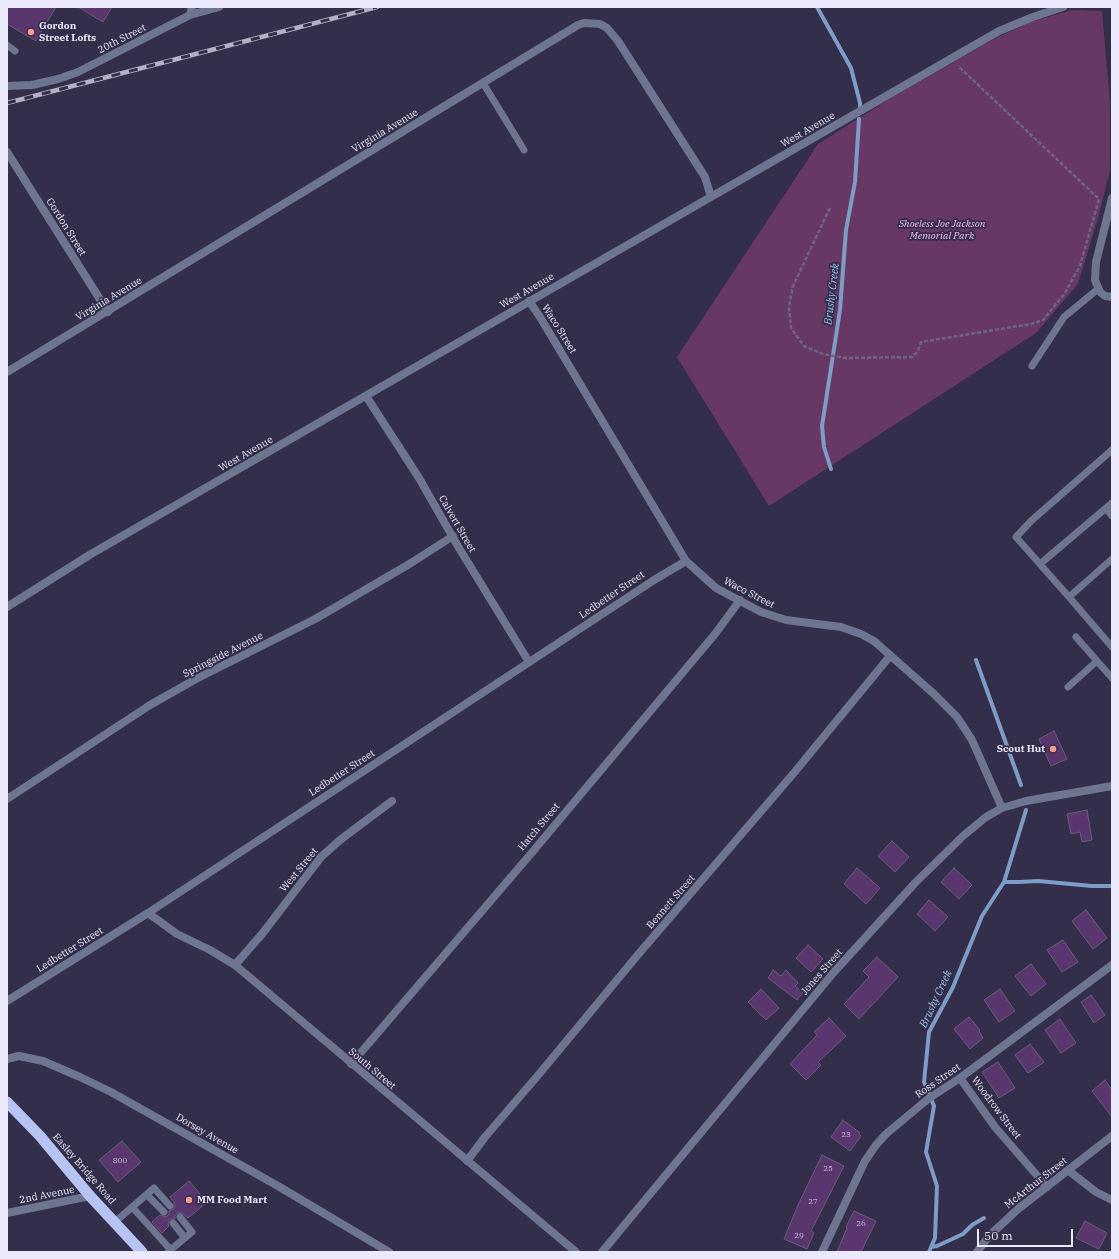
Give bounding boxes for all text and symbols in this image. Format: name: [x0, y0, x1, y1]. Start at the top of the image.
place label: Gordon Street Lofts: [39, 20, 96, 44]
street label: 20th Street: [96, 22, 148, 56]
marker: Gordon Street Lofts: [26, 27, 36, 37]
street label: Virginia Avenue: [350, 107, 420, 155]
street label: West Avenue: [779, 110, 837, 150]
street label: Gordon Street: [43, 196, 89, 258]
park label: Shoeless Joe Jackson Memorial Park: [899, 218, 985, 242]
water label: Brushy Creek: [822, 262, 842, 326]
street label: West Avenue: [498, 271, 556, 311]
street label: Virginia Avenue: [74, 275, 144, 323]
street label: Waco Street: [539, 302, 579, 356]
street label: West Avenue: [217, 434, 275, 474]
street label: Calvert Street: [436, 493, 478, 555]
street label: Ledbetter Street: [577, 569, 647, 621]
street label: Waco Street: [721, 575, 777, 611]
street label: Springside Avenue: [181, 630, 265, 680]
place label: Scout Hut: [997, 743, 1045, 755]
marker: Scout Hut: [1048, 744, 1058, 754]
street label: Ledbetter Street: [307, 747, 377, 799]
street label: Hatch Street: [516, 801, 562, 853]
street label: West Street: [278, 845, 320, 895]
street label: Bennett Street: [644, 873, 698, 931]
street label: Ledbetter Street: [35, 925, 105, 975]
street label: Jones Street: [799, 946, 845, 998]
water label: Brushy Creek: [917, 968, 955, 1030]
street label: South Street: [346, 1046, 398, 1092]
street label: Ross Street: [913, 1061, 963, 1101]
street label: Woodrow Street: [969, 1074, 1023, 1142]
street label: Dorsey Avenue: [174, 1111, 240, 1157]
house number: 23: [841, 1130, 851, 1140]
street label: Easley Bridge Road: [50, 1131, 118, 1207]
street label: McArthur Street: [1002, 1155, 1070, 1211]
house number: 800: [113, 1156, 127, 1166]
house number: 25: [823, 1164, 833, 1174]
street label: 2nd Avenue: [18, 1184, 76, 1206]
place label: MM Food Mart: [197, 1194, 267, 1206]
marker: MM Food Mart: [184, 1195, 194, 1205]
house number: 27: [808, 1197, 818, 1207]
house number: 26: [856, 1219, 866, 1229]
scale bar: [979, 1221, 1075, 1247]
text: 50 m: [984, 1228, 1013, 1243]
house number: 29: [794, 1231, 804, 1241]

